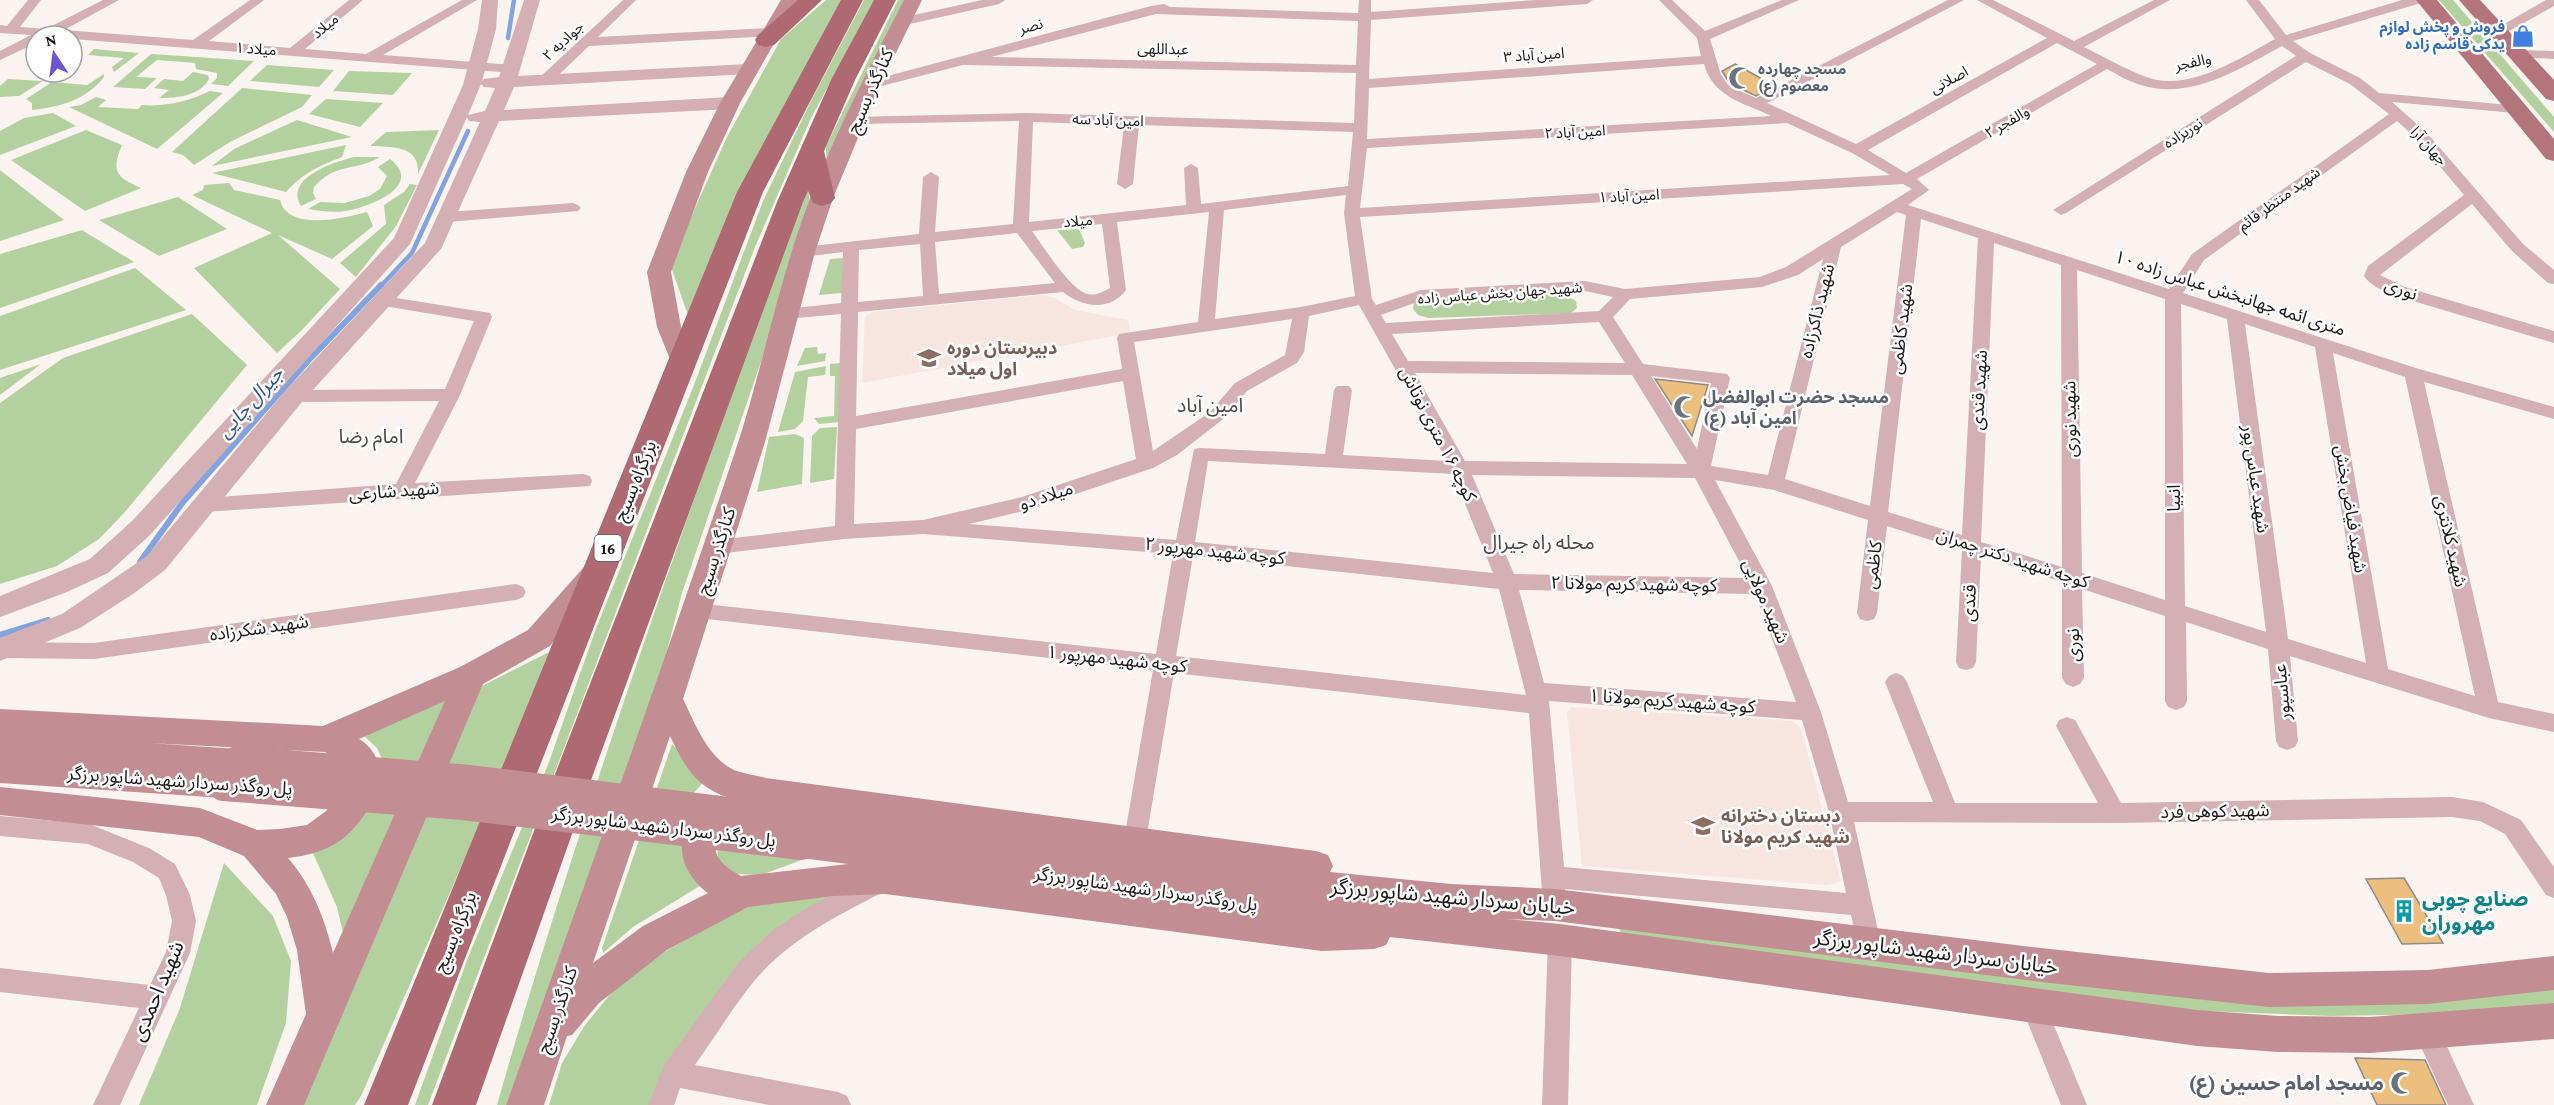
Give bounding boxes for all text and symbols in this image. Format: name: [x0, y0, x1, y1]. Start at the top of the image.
street label: میلاد: [308, 10, 342, 42]
street label: نصر: [1016, 15, 1045, 38]
street label: جوادیه ۲: [539, 18, 587, 65]
place label: فروش و پخش لوازم یدکی قاسم زاده: [2380, 19, 2505, 55]
shop icon: فروش و پخش لوازم یدکی قاسم زاده: [2510, 23, 2536, 49]
north arrow: [24, 24, 84, 84]
text: N: [44, 30, 58, 49]
street label: میلاد ۱: [235, 40, 277, 58]
street label: عبداللهی: [1137, 41, 1189, 58]
street label: کنارگذر بسیج: [843, 45, 900, 138]
street label: ۳ امین آباد: [1503, 45, 1565, 66]
street label: والفجر: [2172, 50, 2213, 75]
place label: مسجد چهارده معصوم (ع): [1758, 61, 1847, 97]
street label: اصلانی: [1927, 63, 1971, 98]
mosque icon: مسجد چهارده معصوم (ع): [1727, 65, 1753, 91]
street label: والفجر ۲: [1982, 103, 2033, 142]
street label: امین آباد سه: [1072, 111, 1144, 130]
street label: نوریزاده: [2161, 115, 2206, 152]
street label: ۲ امین آباد: [1544, 122, 1606, 143]
street label: جهان آرا: [2407, 124, 2450, 169]
street label: شهید منتظر قائم: [2235, 164, 2325, 236]
street label: ۱ امین آباد: [1598, 186, 1660, 207]
street label: میلاد: [1063, 212, 1093, 230]
street label: ۱۰ متری ائمه جهانبخش عباس زاده: [2112, 246, 2348, 341]
street label: شهید ذاکرزاده: [1796, 262, 1839, 361]
street label: نوری: [2381, 274, 2420, 305]
street label: شهید جهان بخش عباس زاده: [1417, 279, 1583, 308]
street label: شهید کاظمی: [1886, 282, 1917, 376]
place label: دبیرستان دوره اول میلاد: [947, 338, 1057, 380]
school or university icon: دبیرستان دوره اول میلاد: [916, 345, 942, 371]
street label: شهید قندی: [1967, 349, 1992, 431]
water label: جیرال چایی: [213, 362, 289, 443]
street label: کوچه ۱۶ متری نوتاش: [1394, 363, 1481, 506]
street label: شهید نوری: [2059, 381, 2082, 457]
place label: مسجد حضرت ابوالفضل (ع) امین آباد: [1703, 387, 1889, 431]
district label: امین آباد: [1177, 394, 1243, 417]
mosque icon: مسجد حضرت ابوالفضل (ع) امین آباد: [1672, 394, 1698, 420]
street label: شهید عباس پور: [2237, 423, 2273, 535]
district label: امام رضا: [338, 425, 404, 451]
street label: بزرگراه بسیج: [610, 438, 663, 525]
street label: شهید فیاض بخش: [2330, 444, 2371, 574]
street label: شهید شارعی: [348, 478, 440, 505]
street label: میلاد دو: [1016, 478, 1076, 514]
street label: انبیا: [2164, 484, 2184, 512]
street label: شهید کلانتری: [2430, 493, 2471, 589]
street label: کنارگذر بسیج: [693, 504, 742, 598]
street label: کوچه شهید دکتر چمران: [1934, 524, 2092, 593]
district label: محله راه جیرال: [1483, 531, 1595, 554]
street label: کوچه شهید مهرپور ۲: [1144, 534, 1287, 570]
road number: 16: [594, 535, 622, 561]
street label: کاظمی: [1860, 539, 1887, 590]
street label: شهید مولایی: [1738, 556, 1793, 647]
street label: کوچه شهید کریم مولانا ۲: [1550, 573, 1718, 598]
street label: قندی: [1958, 584, 1981, 622]
street label: شهید شکرزاده: [208, 611, 310, 646]
street label: نوری: [2063, 628, 2084, 662]
street label: کوچه شهید مهرپور ۱: [1046, 642, 1189, 678]
street label: عباسپور: [2270, 663, 2296, 722]
street label: کوچه شهید کریم مولانا ۱: [1588, 685, 1756, 720]
street label: پل روگذر سردار شهید شاپور برزگر: [66, 763, 293, 800]
street label: شهید کوهی فرد: [2160, 800, 2270, 823]
street label: پل روگذر سردار شهید شاپور برزگر: [550, 803, 777, 852]
place label: دبستان دخترانه شهید کریم مولانا: [1721, 806, 1850, 850]
school or university icon: دبستان دخترانه شهید کریم مولانا: [1690, 813, 1716, 839]
street label: پل روگذر سردار شهید شاپور برزگر: [1032, 863, 1259, 916]
street label: خیابان سردار شهید شاپور برزگر: [1329, 874, 1576, 921]
place label: صنایع چوبی مهروران: [2422, 887, 2528, 935]
street label: بزرگراه بسیج: [430, 889, 483, 976]
building icon: صنایع چوبی مهروران: [2391, 898, 2417, 924]
street label: خیابان سردار شهید شاپور برزگر: [1812, 925, 2059, 980]
street label: شهید احمدی: [125, 937, 189, 1045]
street label: کنارگذر بسیج: [533, 964, 584, 1057]
mosque icon: مسجد امام حسین (ع): [2389, 1070, 2415, 1096]
place label: مسجد امام حسین (ع): [2188, 1071, 2384, 1099]

